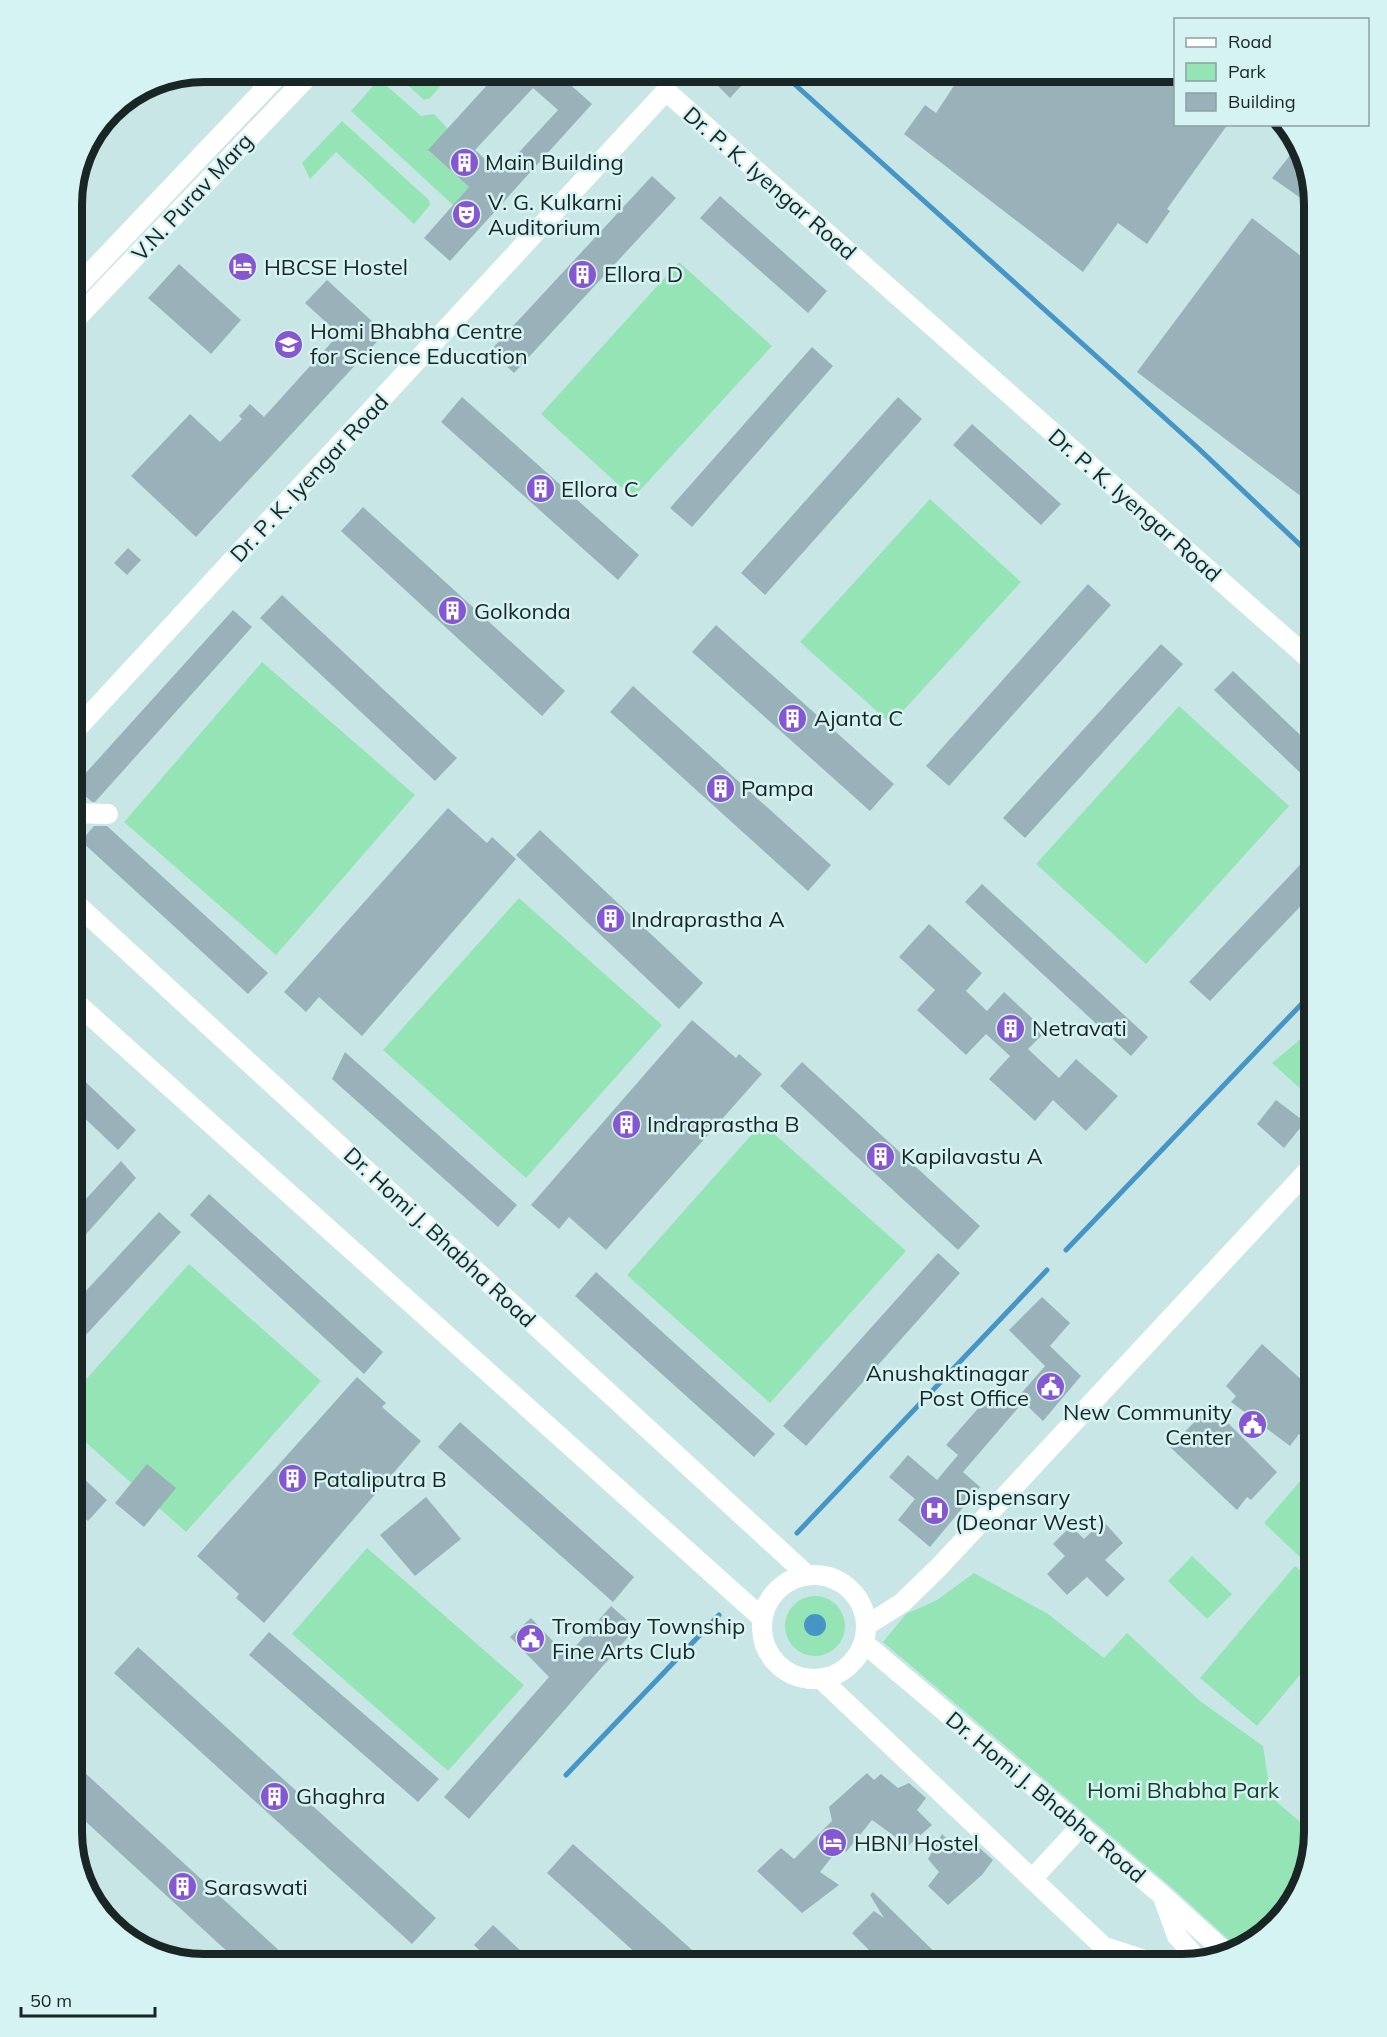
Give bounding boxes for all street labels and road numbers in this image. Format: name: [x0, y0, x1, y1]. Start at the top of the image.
street label: Dr. P. K. Iyengar Road: [678, 100, 862, 266]
street label: V.N. Purav Marg: [126, 127, 258, 267]
street label: Dr. P. K. Iyengar Road: [224, 388, 394, 568]
street label: Dr. P. K. Iyengar Road: [1043, 422, 1227, 588]
street label: Dr. Homi J. Bhabha Road: [338, 1141, 542, 1333]
street label: Dr. Homi J. Bhabha Road: [940, 1705, 1152, 1889]

